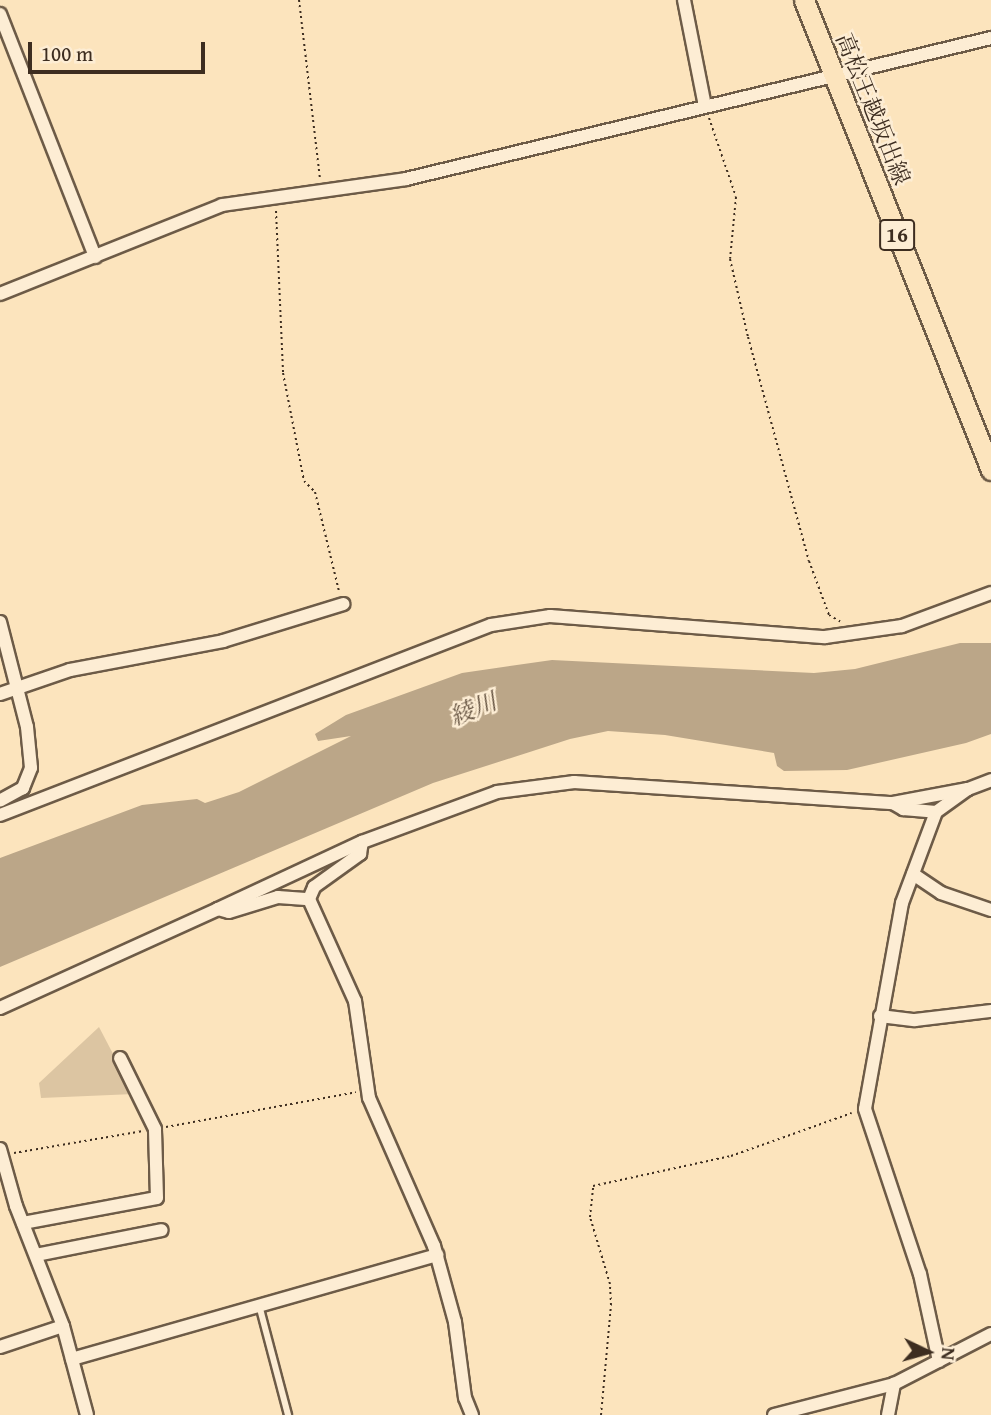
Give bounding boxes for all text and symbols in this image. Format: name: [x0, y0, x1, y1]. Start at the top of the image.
scale bar: [32, 28, 208, 72]
street label: 高松王越坂出線: [830, 29, 916, 189]
text: 100 m: [41, 38, 93, 69]
road number: 16: [878, 218, 916, 252]
water label: 綾川: [445, 687, 501, 731]
north arrow: [893, 1317, 963, 1387]
text: N: [934, 1346, 963, 1361]

